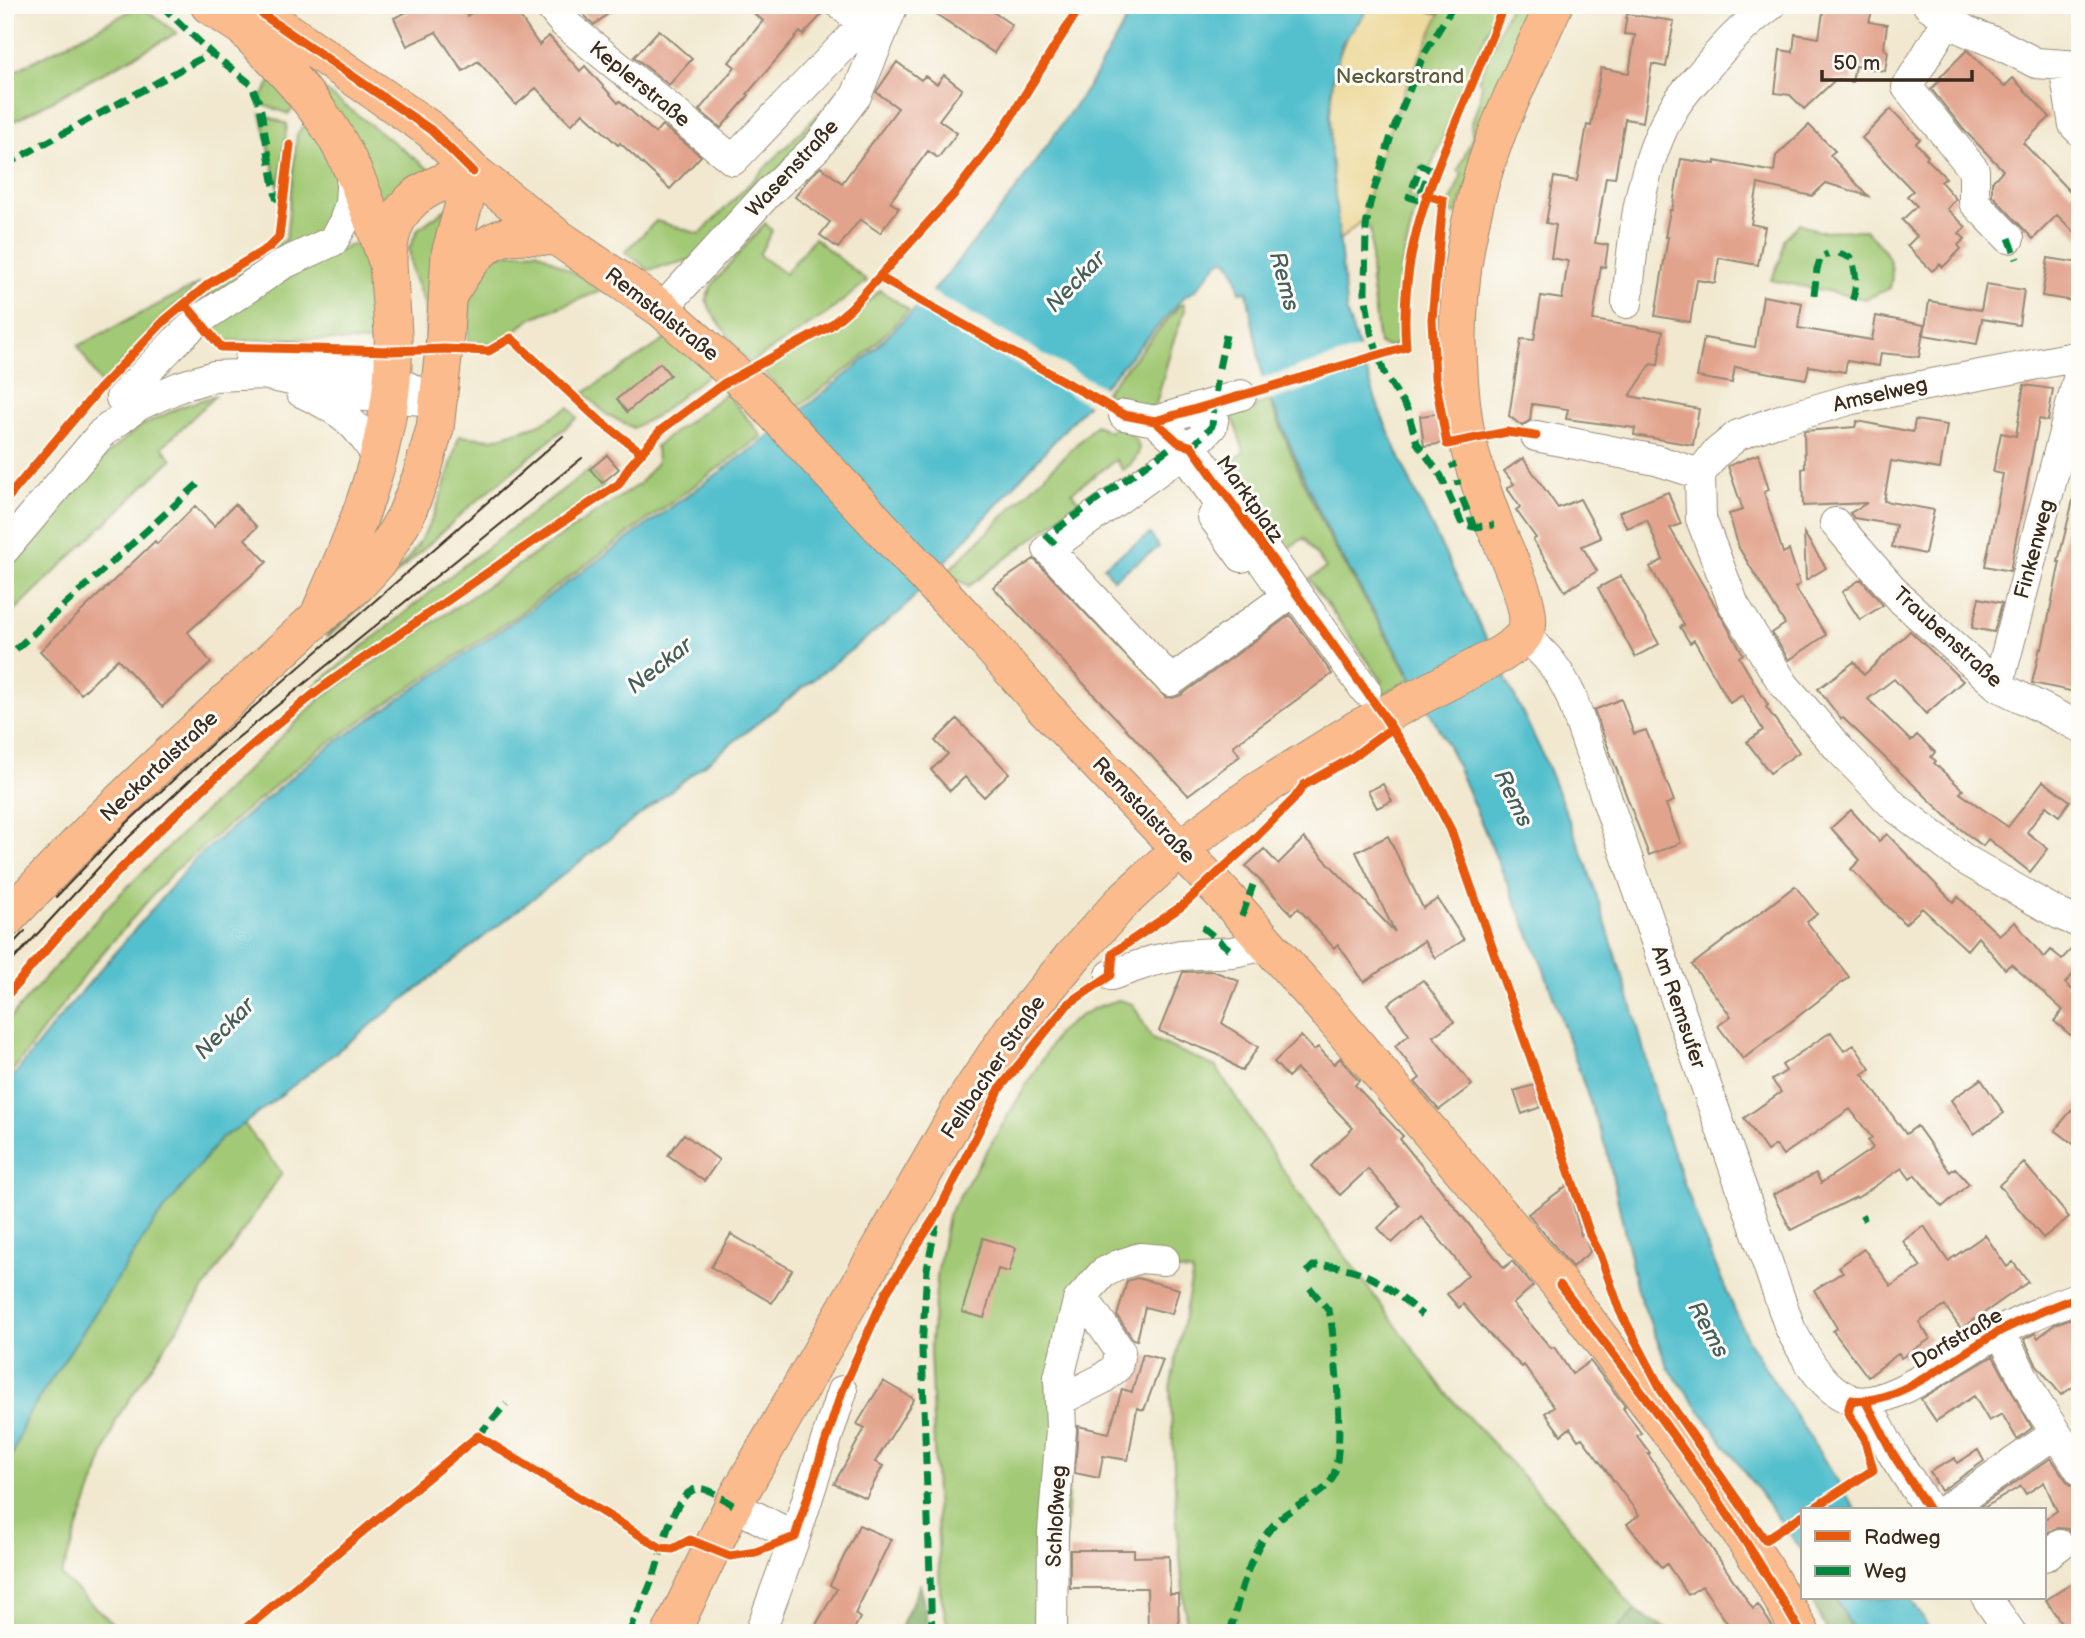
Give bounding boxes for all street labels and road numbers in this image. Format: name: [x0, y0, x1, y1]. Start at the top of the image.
street label: Keplerstraße: [584, 36, 695, 133]
street label: Wasenstraße: [741, 114, 844, 222]
street label: Remstalstraße: [600, 262, 724, 367]
street label: Amselweg: [1830, 371, 1930, 417]
street label: Marktplatz: [1211, 451, 1289, 548]
street label: Finkenweg: [2009, 497, 2060, 602]
street label: Traubenstraße: [1888, 582, 2007, 693]
street label: Neckartalstraße: [95, 706, 223, 827]
street label: Remstalstraße: [1087, 752, 1200, 869]
street label: Am Remsufer: [1646, 942, 1711, 1072]
street label: Fellbacher Straße: [936, 991, 1051, 1144]
street label: Dorfstraße: [1907, 1302, 2007, 1374]
street label: Schloßweg: [1041, 1464, 1072, 1568]

